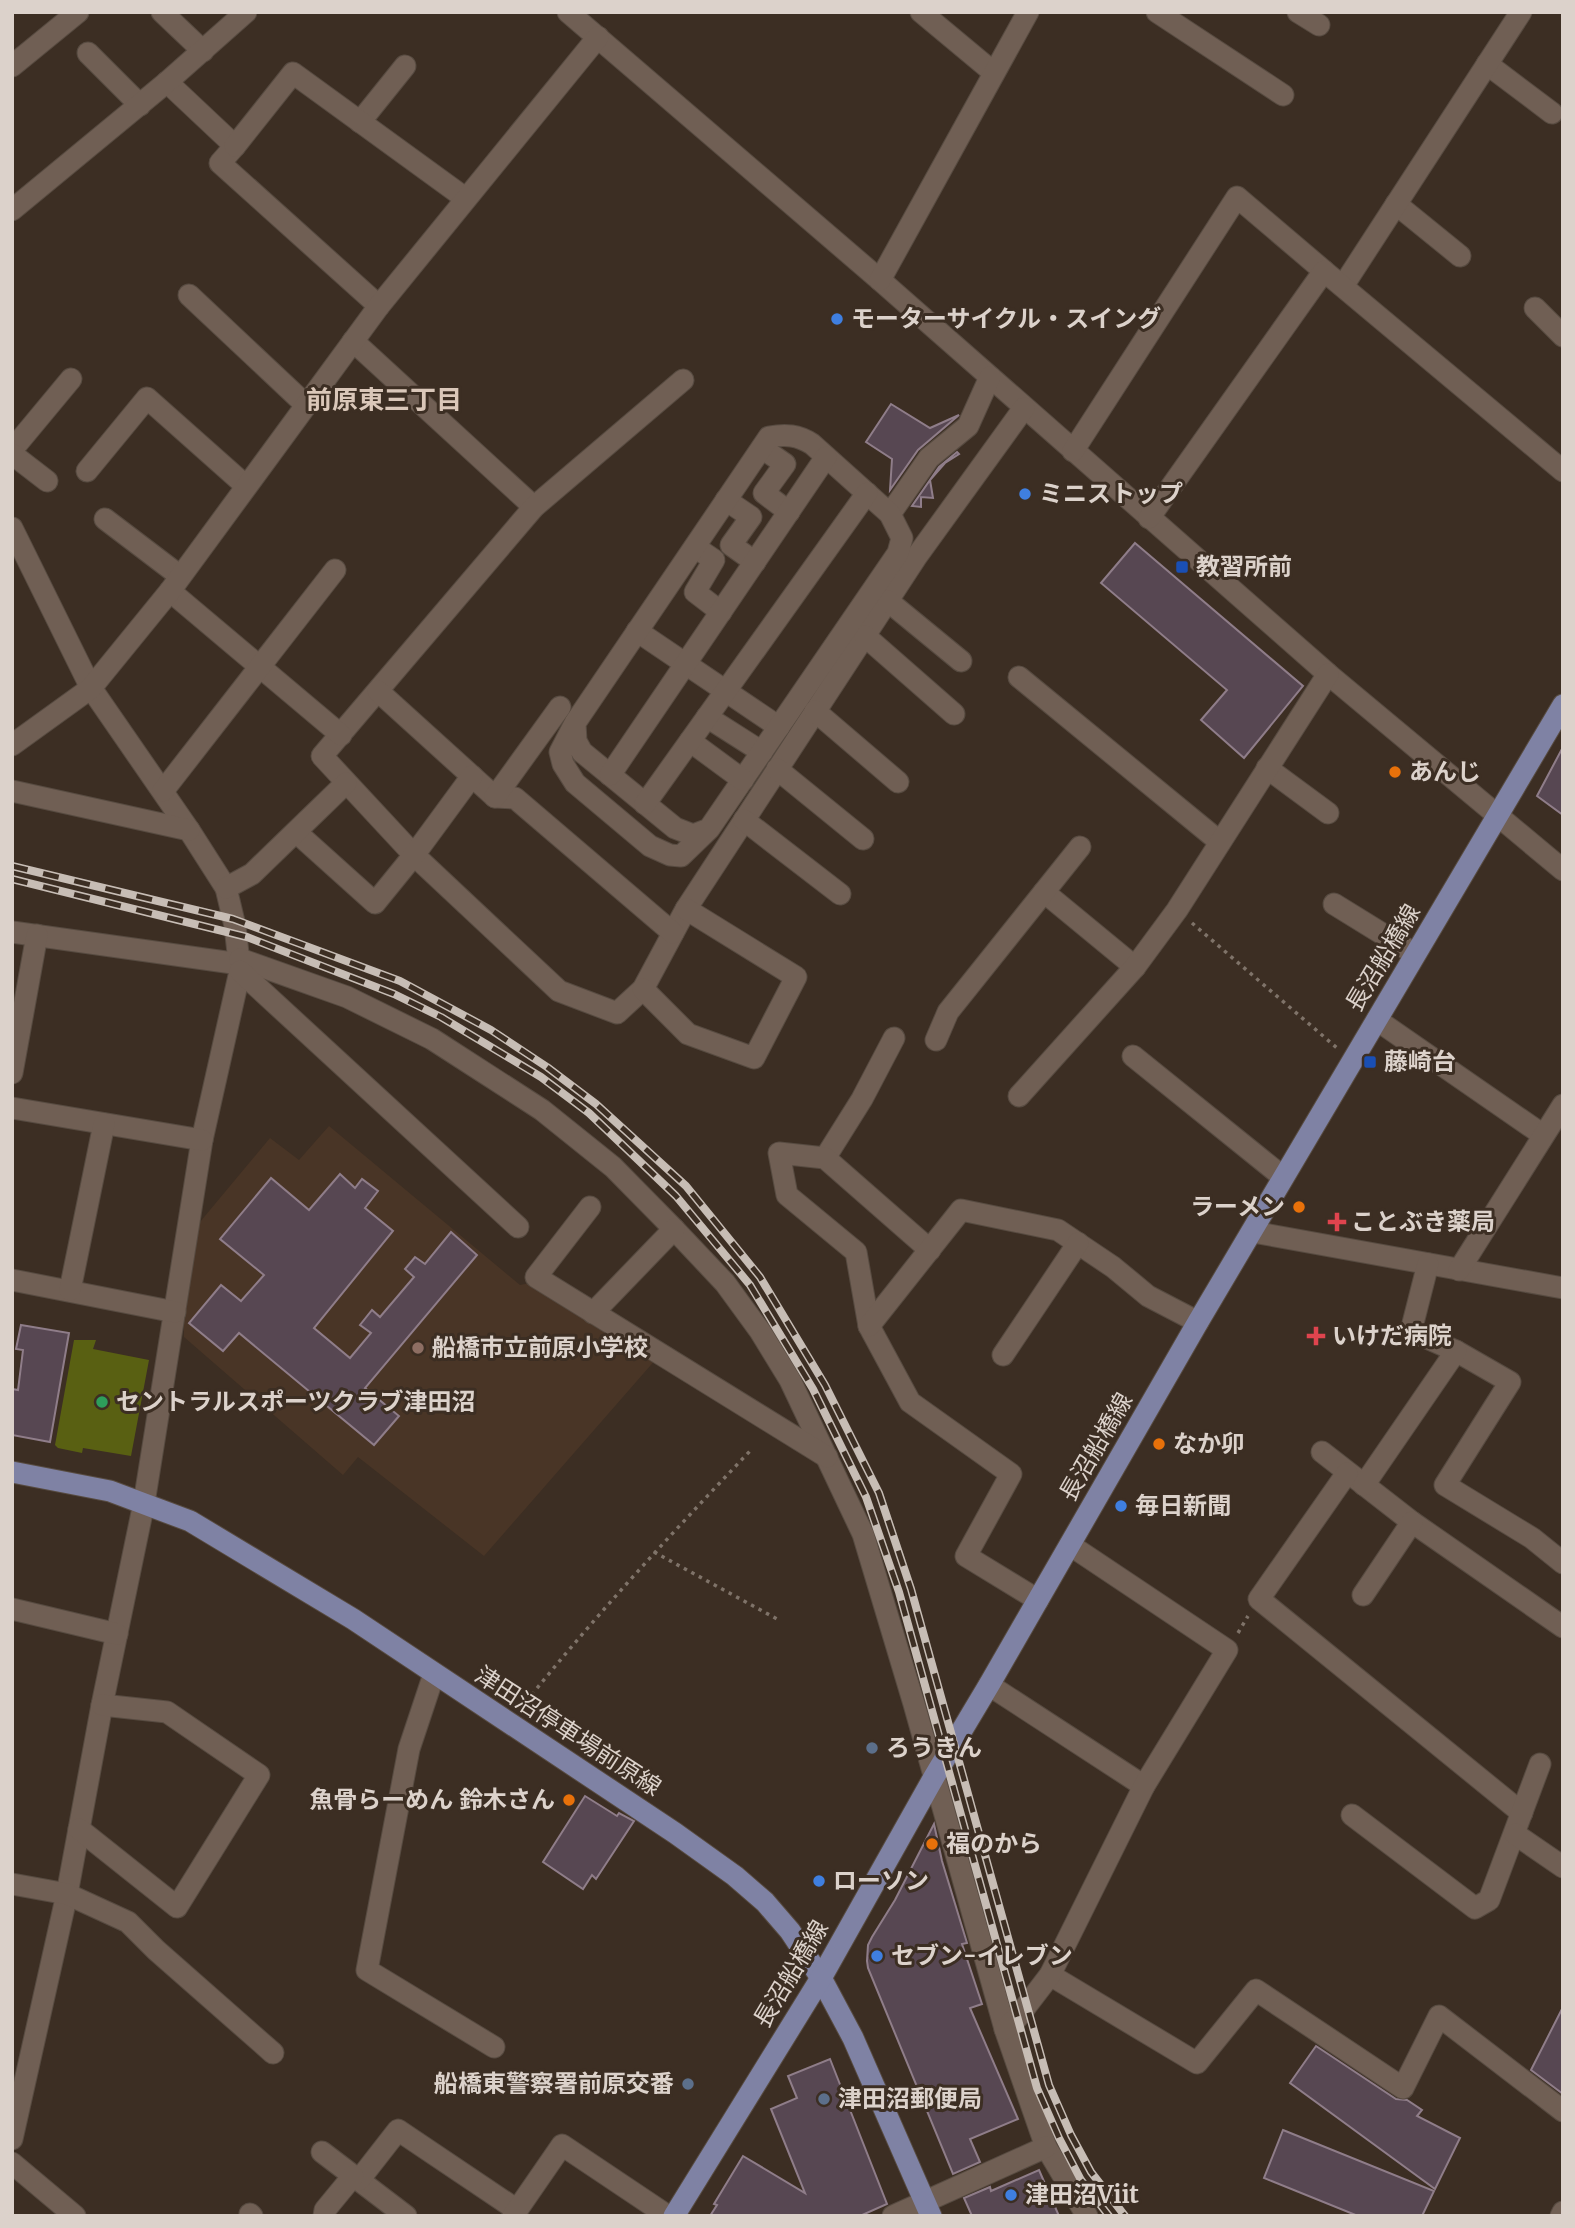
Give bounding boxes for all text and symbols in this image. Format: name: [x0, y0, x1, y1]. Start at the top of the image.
place label: モーターサイクル・スイング: [851, 303, 1161, 334]
marker: モーターサイクル・スイング: [829, 311, 845, 327]
district label: 前原東三丁目: [306, 383, 462, 416]
place label: ミニストップ: [1039, 478, 1183, 509]
marker: ミニストップ: [1017, 486, 1033, 502]
place label: 教習所前: [1196, 551, 1292, 582]
marker: 教習所前: [1174, 559, 1190, 575]
place label: あんじ: [1409, 756, 1481, 787]
marker: あんじ: [1387, 764, 1403, 780]
street label: 長沼船橋線: [1338, 898, 1427, 1017]
place label: 藤崎台: [1384, 1046, 1456, 1077]
marker: 藤崎台: [1362, 1054, 1378, 1070]
place label: ラーメン: [1190, 1191, 1285, 1222]
marker: ラーメン: [1291, 1199, 1307, 1215]
place label: ことぶき薬局: [1351, 1206, 1495, 1237]
marker: ことぶき薬局: [1329, 1214, 1345, 1230]
place label: いけだ病院: [1332, 1320, 1452, 1351]
marker: いけだ病院: [1306, 1326, 1326, 1346]
place label: 船橋市立前原小学校: [432, 1332, 648, 1363]
marker: 船橋市立前原小学校: [410, 1340, 426, 1356]
place label: セントラルスポーツクラブ津田沼: [116, 1386, 476, 1417]
street label: 長沼船橋線: [1052, 1387, 1139, 1506]
marker: セントラルスポーツクラブ津田沼: [94, 1394, 110, 1410]
place label: なか卯: [1173, 1428, 1245, 1459]
marker: なか卯: [1151, 1436, 1167, 1452]
place label: 毎日新聞: [1135, 1490, 1231, 1521]
marker: 毎日新聞: [1113, 1498, 1129, 1514]
street label: 津田沼停車場前原線: [469, 1659, 667, 1802]
place label: ろうきん: [886, 1732, 982, 1763]
marker: ろうきん: [864, 1740, 880, 1756]
place label: 魚骨らーめん 鈴木さん: [309, 1784, 555, 1815]
marker: 魚骨らーめん 鈴木さん: [561, 1792, 577, 1808]
place label: 福のから: [946, 1828, 1042, 1859]
marker: 福のから: [924, 1836, 940, 1852]
place label: ローソン: [833, 1865, 929, 1896]
marker: ローソン: [811, 1873, 827, 1889]
street label: 長沼船橋線: [746, 1914, 835, 2033]
place label: セブン-イレブン: [891, 1940, 1073, 1971]
marker: セブン-イレブン: [869, 1948, 885, 1964]
place label: 船橋東警察署前原交番: [434, 2068, 674, 2099]
marker: 船橋東警察署前原交番: [680, 2076, 696, 2092]
place label: 津田沼郵便局: [838, 2083, 982, 2114]
marker: 津田沼郵便局: [816, 2091, 832, 2107]
place label: 津田沼Viit: [1025, 2179, 1139, 2210]
marker: 津田沼Viit: [1003, 2187, 1019, 2203]

